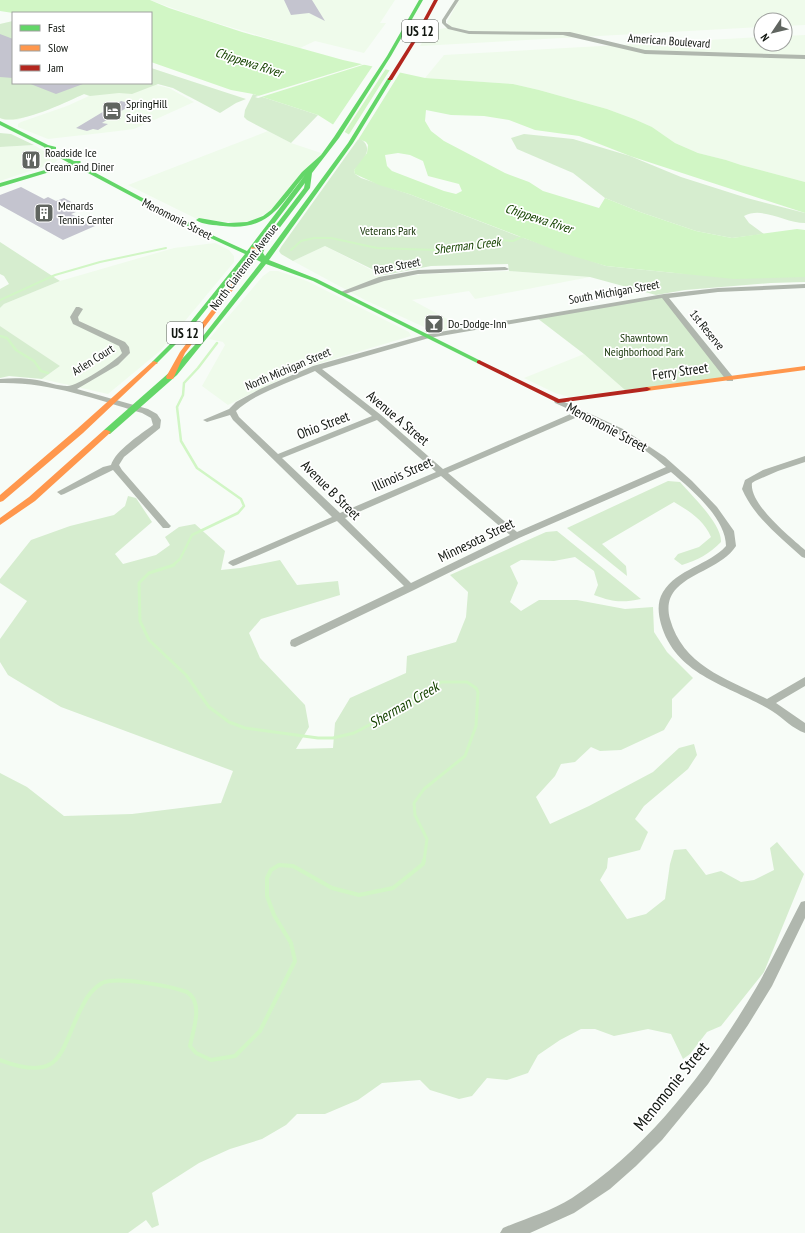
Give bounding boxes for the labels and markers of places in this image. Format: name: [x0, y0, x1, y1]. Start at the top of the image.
place label: SpringHill Suites: [126, 96, 168, 125]
hotel icon: SpringHill Suites: [101, 100, 123, 122]
place label: Roadside Ice Cream and Diner: [45, 145, 115, 174]
restaurant icon: Roadside Ice Cream and Diner: [20, 149, 42, 171]
place label: Menards Tennis Center: [58, 198, 114, 227]
building icon: Menards Tennis Center: [33, 202, 55, 224]
bar icon: Do-Dodge-Inn: [423, 313, 445, 335]
place label: Do-Dodge-Inn: [448, 316, 507, 331]

